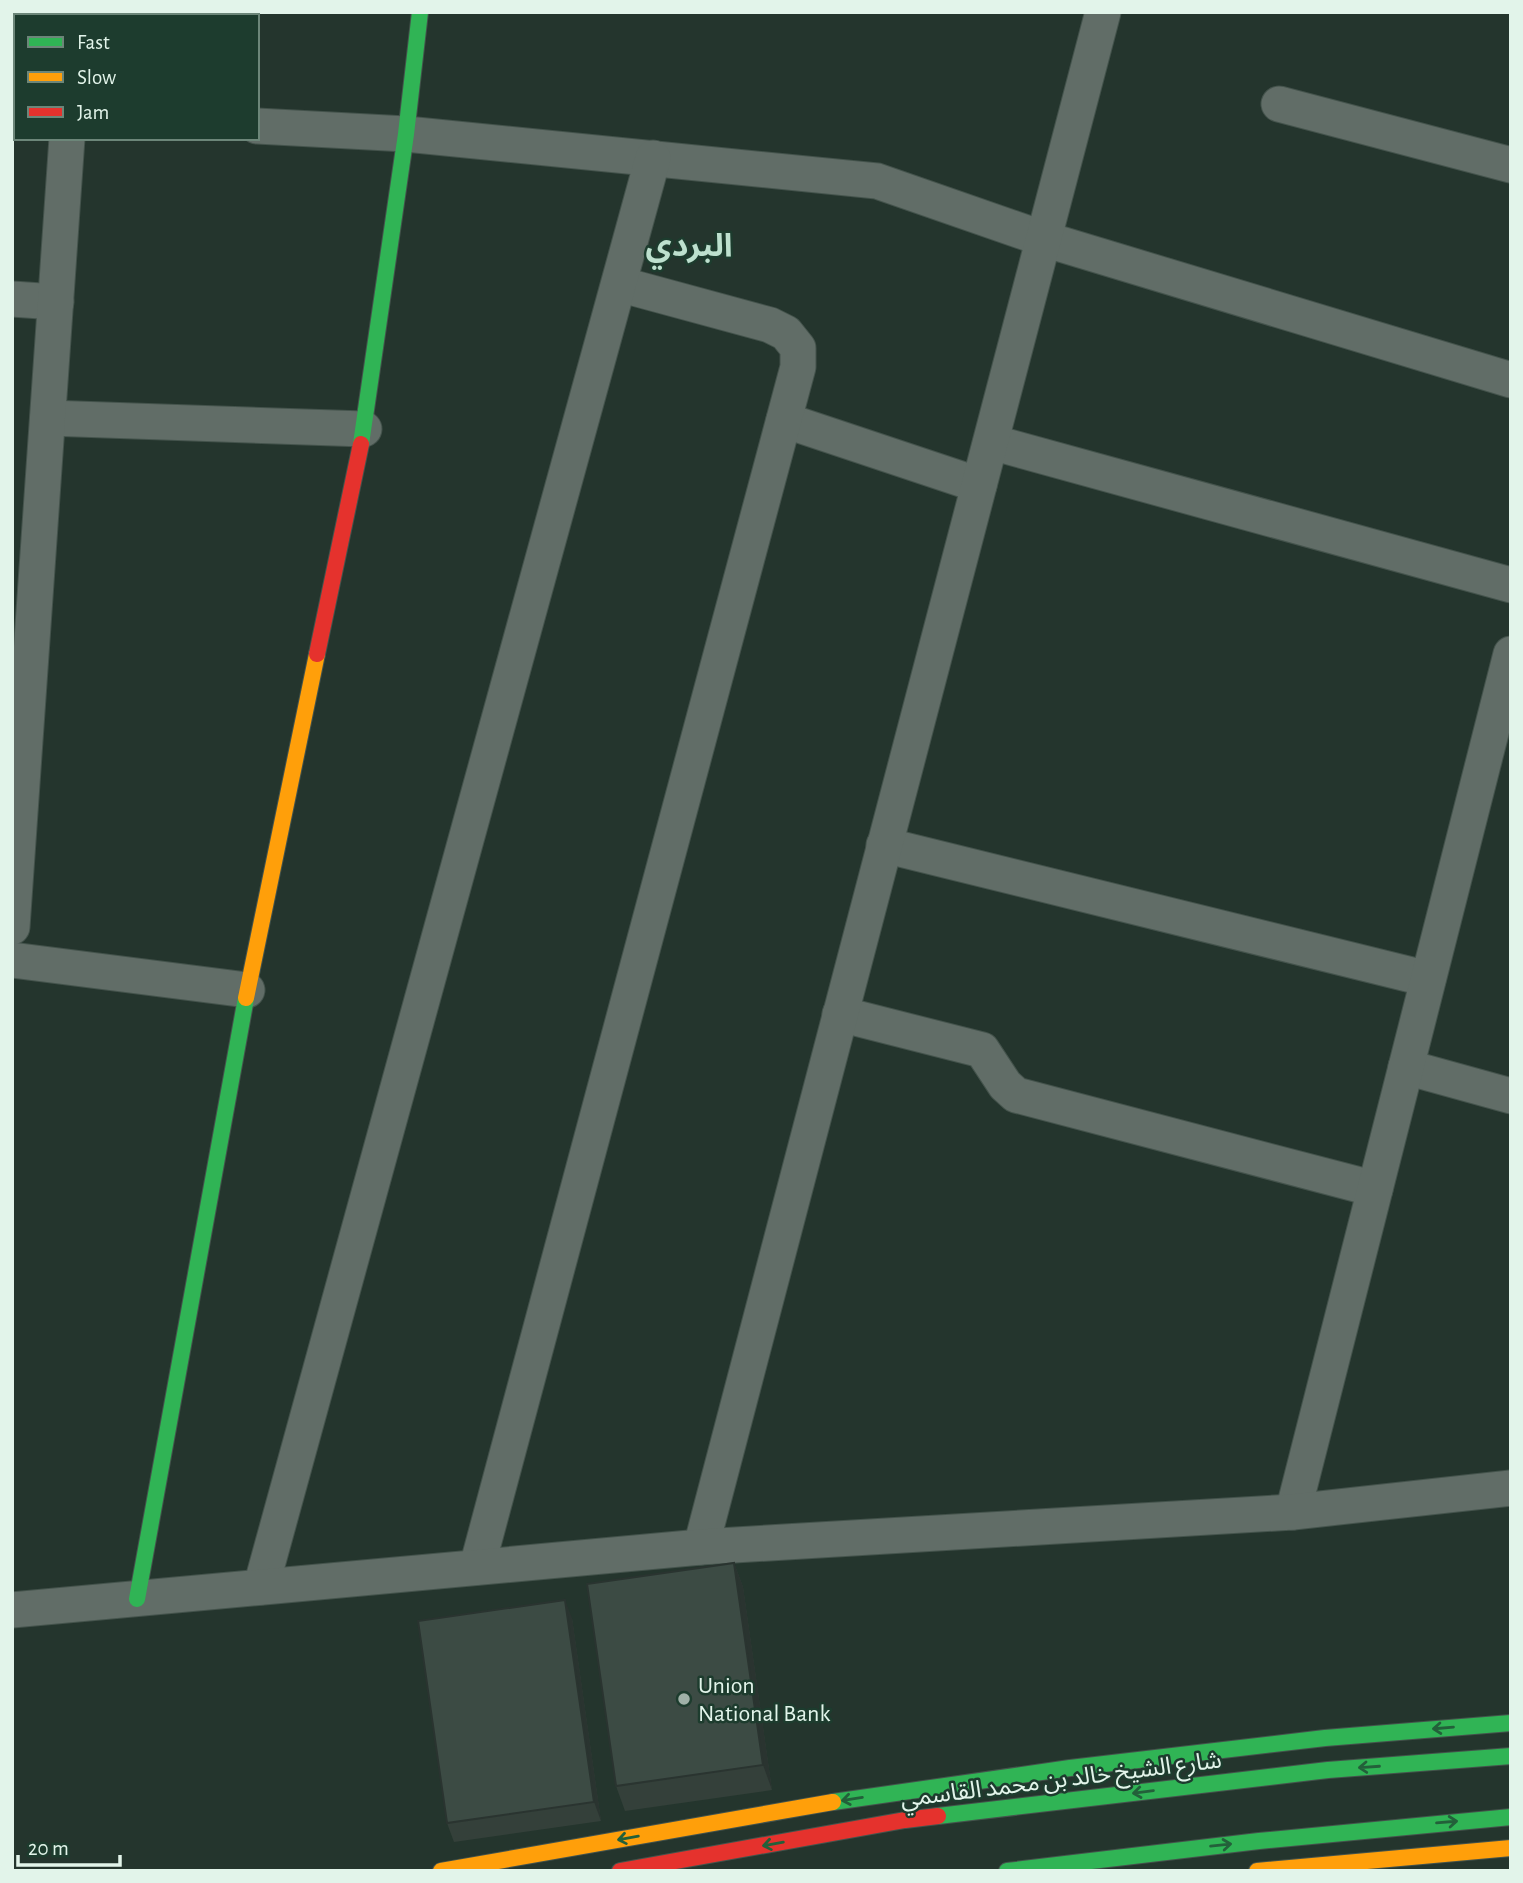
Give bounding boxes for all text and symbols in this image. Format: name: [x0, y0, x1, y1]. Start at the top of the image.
legend: [14, 14, 259, 140]
text: Fast: [77, 32, 110, 53]
text: Slow: [77, 67, 116, 88]
text: Jam: [77, 102, 109, 123]
district label: البردي: [646, 230, 732, 270]
place label: Union National Bank: [698, 1674, 830, 1726]
marker: Union National Bank: [676, 1691, 692, 1707]
one-way arrow: [1432, 1721, 1454, 1734]
street label: شارع الشيخ خالد بن محمد القاسمي: [899, 1748, 1224, 1817]
one-way arrow: [1359, 1761, 1381, 1774]
one-way arrow: [1133, 1786, 1155, 1799]
one-way arrow: [841, 1793, 864, 1806]
one-way arrow: [1436, 1815, 1458, 1828]
scale bar: [18, 1824, 119, 1868]
one-way arrow: [617, 1832, 640, 1845]
text: 20 m: [28, 1838, 69, 1859]
one-way arrow: [762, 1838, 785, 1851]
one-way arrow: [1209, 1838, 1232, 1851]

